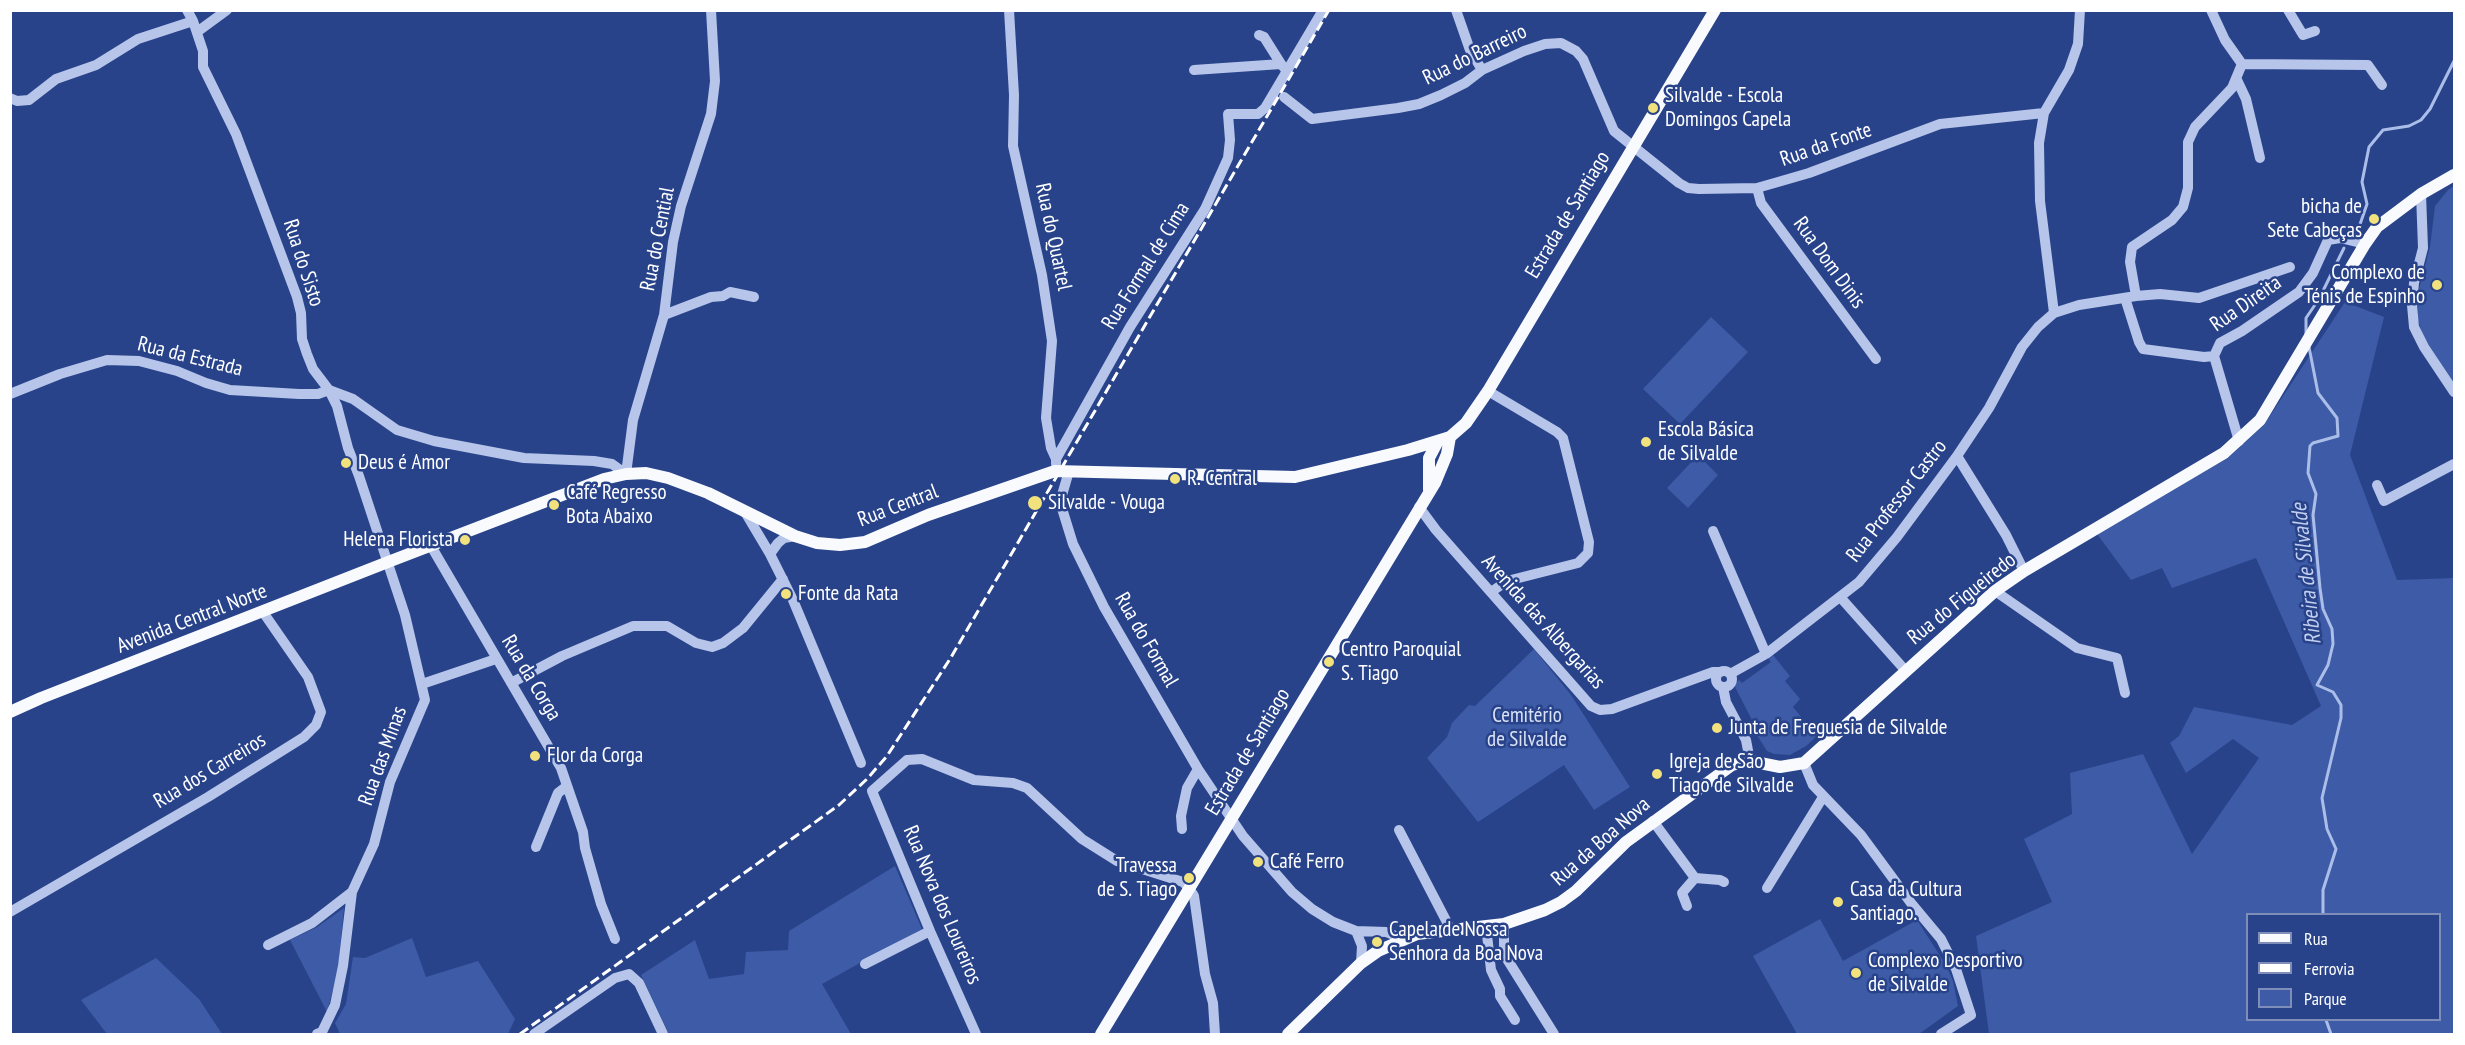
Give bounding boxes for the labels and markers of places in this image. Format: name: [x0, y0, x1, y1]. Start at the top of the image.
place label: Silvalde - Escola Domingos Capela: [1665, 83, 1791, 133]
marker: Silvalde - Escola Domingos Capela: [1646, 101, 1660, 115]
place label: bicha de Sete Cabeças: [2267, 194, 2362, 244]
marker: bicha de Sete Cabeças: [2367, 212, 2381, 226]
place label: Complexo de Ténis de Espinho: [2304, 260, 2425, 310]
marker: Complexo de Ténis de Espinho: [2430, 278, 2444, 292]
place label: Escola Básica de Silvalde: [1658, 417, 1754, 467]
marker: Escola Básica de Silvalde: [1639, 435, 1653, 449]
place label: Deus é Amor: [358, 450, 450, 476]
marker: Deus é Amor: [339, 456, 353, 470]
place label: R. Central: [1187, 466, 1257, 492]
marker: R. Central: [1168, 472, 1182, 486]
place label: Café Regresso Bota Abaixo: [566, 480, 667, 530]
place label: Silvalde - Vouga: [1048, 490, 1165, 516]
marker: Silvalde - Vouga: [1026, 494, 1044, 512]
marker: Café Regresso Bota Abaixo: [547, 498, 561, 512]
place label: Helena Florista: [343, 527, 453, 553]
marker: Helena Florista: [458, 533, 472, 547]
place label: Fonte da Rata: [798, 581, 898, 607]
marker: Fonte da Rata: [779, 587, 793, 601]
place label: Centro Paroquial S. Tiago: [1341, 637, 1461, 687]
marker: Centro Paroquial S. Tiago: [1322, 655, 1336, 669]
place label: Junta de Freguesia de Silvalde: [1729, 715, 1947, 741]
marker: Junta de Freguesia de Silvalde: [1710, 721, 1724, 735]
place label: Flor da Corga: [547, 743, 643, 769]
marker: Flor da Corga: [528, 749, 542, 763]
place label: Igreja de São Tiago de Silvalde: [1669, 749, 1794, 799]
marker: Igreja de São Tiago de Silvalde: [1650, 767, 1664, 781]
place label: Café Ferro: [1270, 849, 1344, 875]
place label: Travessa de S. Tiago: [1097, 853, 1177, 903]
marker: Café Ferro: [1251, 855, 1265, 869]
marker: Travessa de S. Tiago: [1182, 871, 1196, 885]
place label: Casa da Cultura Santiago.: [1850, 877, 1962, 927]
marker: Casa da Cultura Santiago.: [1831, 895, 1845, 909]
place label: Capela de Nossa Senhora da Boa Nova: [1389, 917, 1543, 967]
marker: Capela de Nossa Senhora da Boa Nova: [1370, 935, 1384, 949]
place label: Complexo Desportivo de Silvalde: [1868, 948, 2023, 998]
marker: Complexo Desportivo de Silvalde: [1849, 966, 1863, 980]

